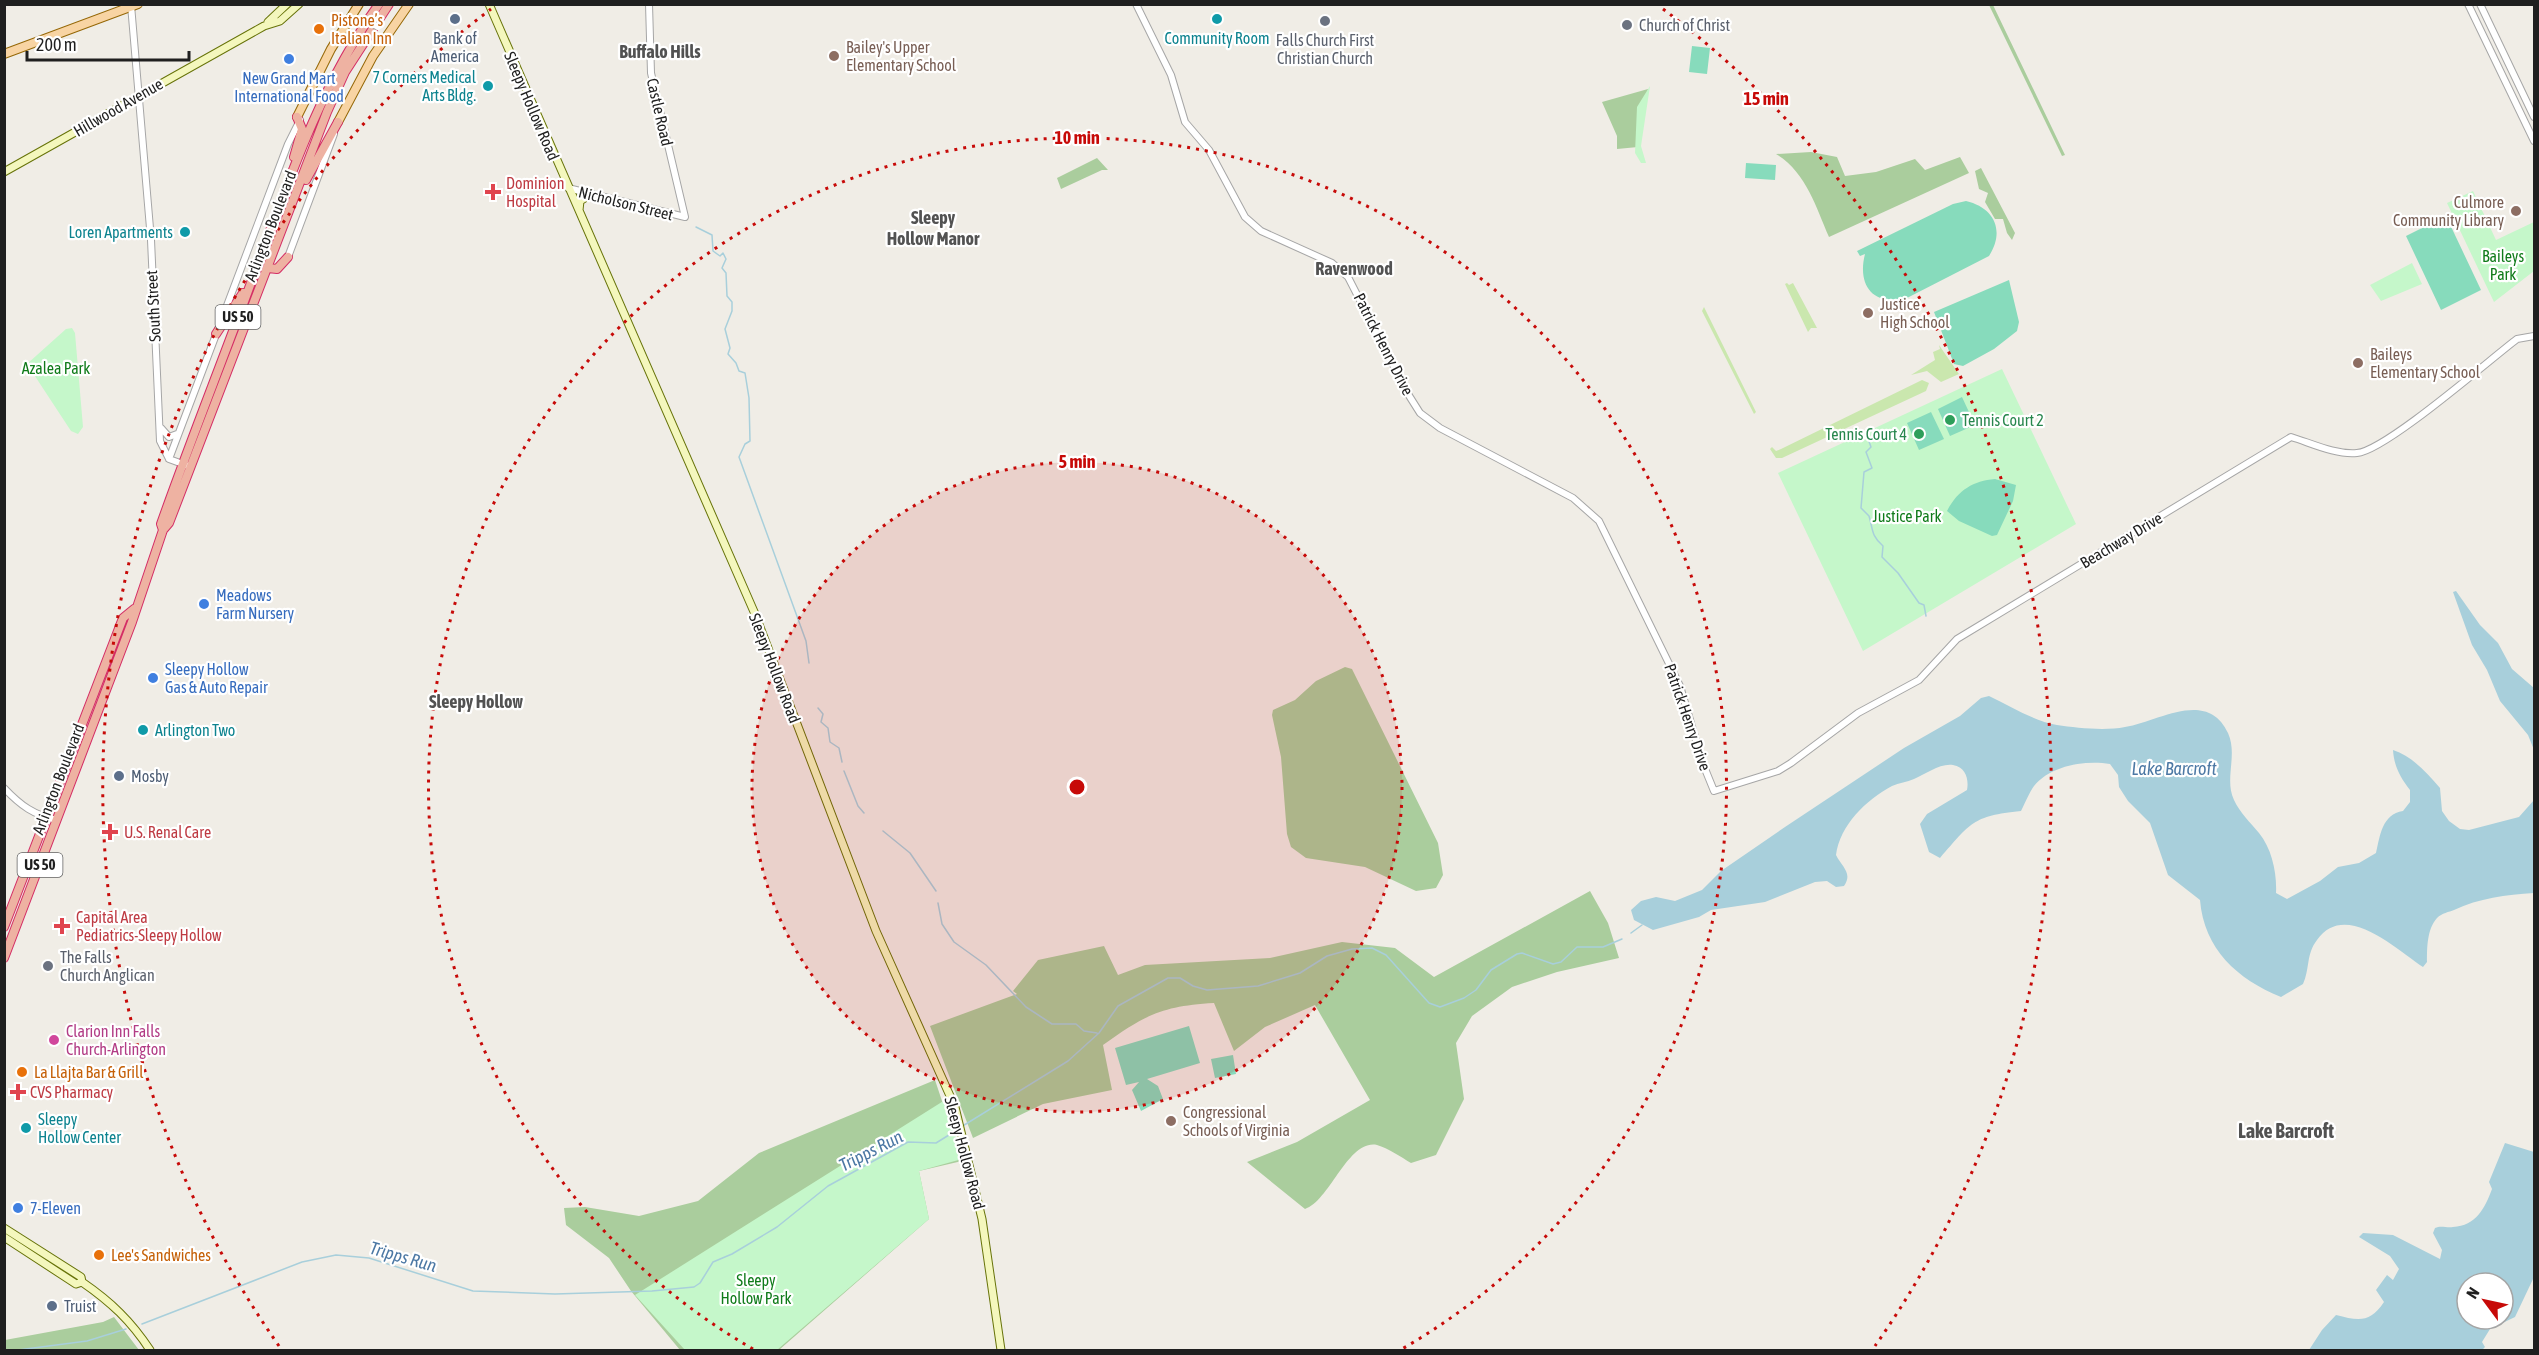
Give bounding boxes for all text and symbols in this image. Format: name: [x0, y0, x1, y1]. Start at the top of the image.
place label: Pistone’s Italian Inn: [331, 11, 392, 47]
marker: Bank of America: [448, 12, 462, 26]
marker: Community Room: [1210, 12, 1224, 26]
marker: Falls Church First Christian Church: [1318, 14, 1332, 28]
place label: Church of Christ: [1639, 16, 1730, 34]
marker: Church of Christ: [1620, 18, 1634, 32]
marker: Pistone’s Italian Inn: [312, 22, 326, 36]
scale bar: [27, 24, 189, 62]
place label: Bank of America: [431, 29, 479, 65]
place label: Community Room: [1165, 29, 1269, 48]
place label: Falls Church First Christian Church: [1276, 31, 1375, 67]
text: 200 m: [36, 34, 77, 55]
place label: Bailey's Upper Elementary School: [846, 38, 957, 75]
district label: Buffalo Hills: [619, 41, 701, 62]
street label: Sleepy Hollow Road: [500, 49, 563, 163]
marker: Bailey's Upper Elementary School: [827, 49, 841, 63]
marker: New Grand Mart International Food: [282, 52, 296, 66]
place label: 7 Corners Medical Arts Bldg.: [372, 68, 477, 105]
place label: New Grand Mart International Food: [234, 69, 344, 105]
street label: Hillwood Avenue: [70, 74, 166, 140]
street label: Castle Road: [643, 76, 677, 148]
marker: 7 Corners Medical Arts Bldg.: [481, 79, 495, 93]
text: 15 min: [1743, 88, 1789, 109]
text: 10 min: [1054, 127, 1100, 148]
street label: Arlington Boulevard: [241, 168, 300, 284]
place label: Dominion Hospital: [506, 174, 564, 211]
marker: Dominion Hospital: [484, 183, 502, 201]
street label: Nicholson Street: [577, 183, 676, 224]
place label: Culmore Community Library: [2393, 193, 2504, 230]
marker: Culmore Community Library: [2509, 204, 2523, 218]
district label: Sleepy Hollow Manor: [887, 207, 980, 249]
place label: Loren Apartments: [69, 223, 173, 242]
marker: Loren Apartments: [178, 225, 192, 239]
park label: Baileys Park: [2482, 247, 2524, 283]
district label: Ravenwood: [1315, 258, 1393, 279]
street label: South Street: [142, 269, 164, 342]
street label: Patrick Henry Drive: [1350, 290, 1417, 398]
place label: Justice High School: [1880, 295, 1950, 332]
road number: US 50: [216, 305, 260, 329]
marker: Justice High School: [1861, 306, 1875, 320]
place label: Baileys Elementary School: [2370, 345, 2481, 382]
marker: Baileys Elementary School: [2351, 356, 2365, 370]
park label: Azalea Park: [22, 359, 90, 377]
place label: Tennis Court 2: [1962, 411, 2044, 429]
marker: Tennis Court 2: [1943, 413, 1957, 427]
place label: Tennis Court 4: [1825, 425, 1907, 443]
marker: Tennis Court 4: [1912, 427, 1926, 441]
text: 5 min: [1059, 451, 1096, 472]
park label: Justice Park: [1873, 507, 1941, 525]
street label: Beachway Drive: [2077, 508, 2166, 572]
place label: Meadows Farm Nursery: [216, 586, 295, 623]
marker: Meadows Farm Nursery: [197, 597, 211, 611]
street label: Sleepy Hollow Road: [745, 611, 804, 726]
place label: Sleepy Hollow Gas & Auto Repair: [165, 660, 268, 697]
street label: Patrick Henry Drive: [1660, 661, 1715, 773]
marker: Sleepy Hollow Gas & Auto Repair: [146, 671, 160, 685]
district label: Sleepy Hollow: [429, 691, 523, 712]
street label: Arlington Boulevard: [29, 721, 88, 837]
place label: Arlington Two: [155, 721, 235, 740]
marker: Arlington Two: [136, 723, 150, 737]
water label: Lake Barcroft: [2131, 758, 2217, 779]
place label: Mosby: [131, 767, 169, 786]
marker: Mosby: [112, 769, 126, 783]
centre of rings: [1067, 777, 1087, 797]
marker: U.S. Renal Care: [101, 823, 119, 841]
place label: U.S. Renal Care: [124, 823, 211, 841]
road number: US 50: [18, 853, 63, 877]
place label: Capital Area Pediatrics-Sleepy Hollow: [76, 908, 222, 945]
marker: Capital Area Pediatrics-Sleepy Hollow: [53, 917, 71, 935]
place label: The Falls Church Anglican: [60, 948, 155, 985]
marker: The Falls Church Anglican: [41, 959, 55, 973]
place label: Clarion Inn Falls Church-Arlington: [66, 1022, 166, 1059]
marker: Clarion Inn Falls Church-Arlington: [47, 1033, 61, 1047]
place label: La Llajta Bar & Grill: [34, 1063, 144, 1082]
marker: La Llajta Bar & Grill: [15, 1065, 29, 1079]
place label: CVS Pharmacy: [30, 1083, 114, 1102]
marker: CVS Pharmacy: [11, 1085, 25, 1099]
street label: Sleepy Hollow Road: [940, 1095, 989, 1212]
place label: Congressional Schools of Virginia: [1183, 1103, 1290, 1140]
place label: Sleepy Hollow Center: [38, 1110, 121, 1146]
marker: Congressional Schools of Virginia: [1164, 1114, 1178, 1128]
district label: Lake Barcroft: [2238, 1119, 2334, 1142]
marker: Sleepy Hollow Center: [19, 1121, 33, 1135]
water label: Tripps Run: [835, 1126, 906, 1175]
place label: 7-Eleven: [30, 1199, 81, 1217]
marker: 7-Eleven: [11, 1201, 25, 1215]
water label: Tripps Run: [367, 1237, 439, 1276]
place label: Lee's Sandwiches: [111, 1246, 211, 1264]
marker: Lee's Sandwiches: [92, 1248, 106, 1262]
park label: Sleepy Hollow Park: [721, 1271, 791, 1307]
north arrow: [2455, 1271, 2515, 1331]
text: N: [2462, 1284, 2483, 1302]
place label: Truist: [64, 1297, 97, 1315]
marker: Truist: [45, 1299, 59, 1313]

